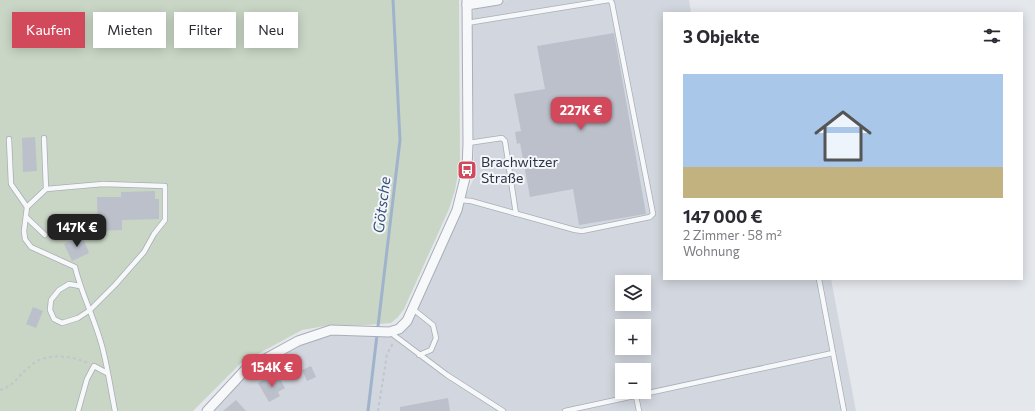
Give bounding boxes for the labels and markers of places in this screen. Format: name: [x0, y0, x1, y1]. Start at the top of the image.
pin: 227K €: [548, 97, 614, 131]
place label: Brachwitzer Straße: [481, 153, 558, 186]
bus stop icon: Brachwitzer Straße: [456, 159, 478, 181]
pin: 147K €: [44, 214, 110, 248]
pin: 154K €: [239, 354, 305, 388]

